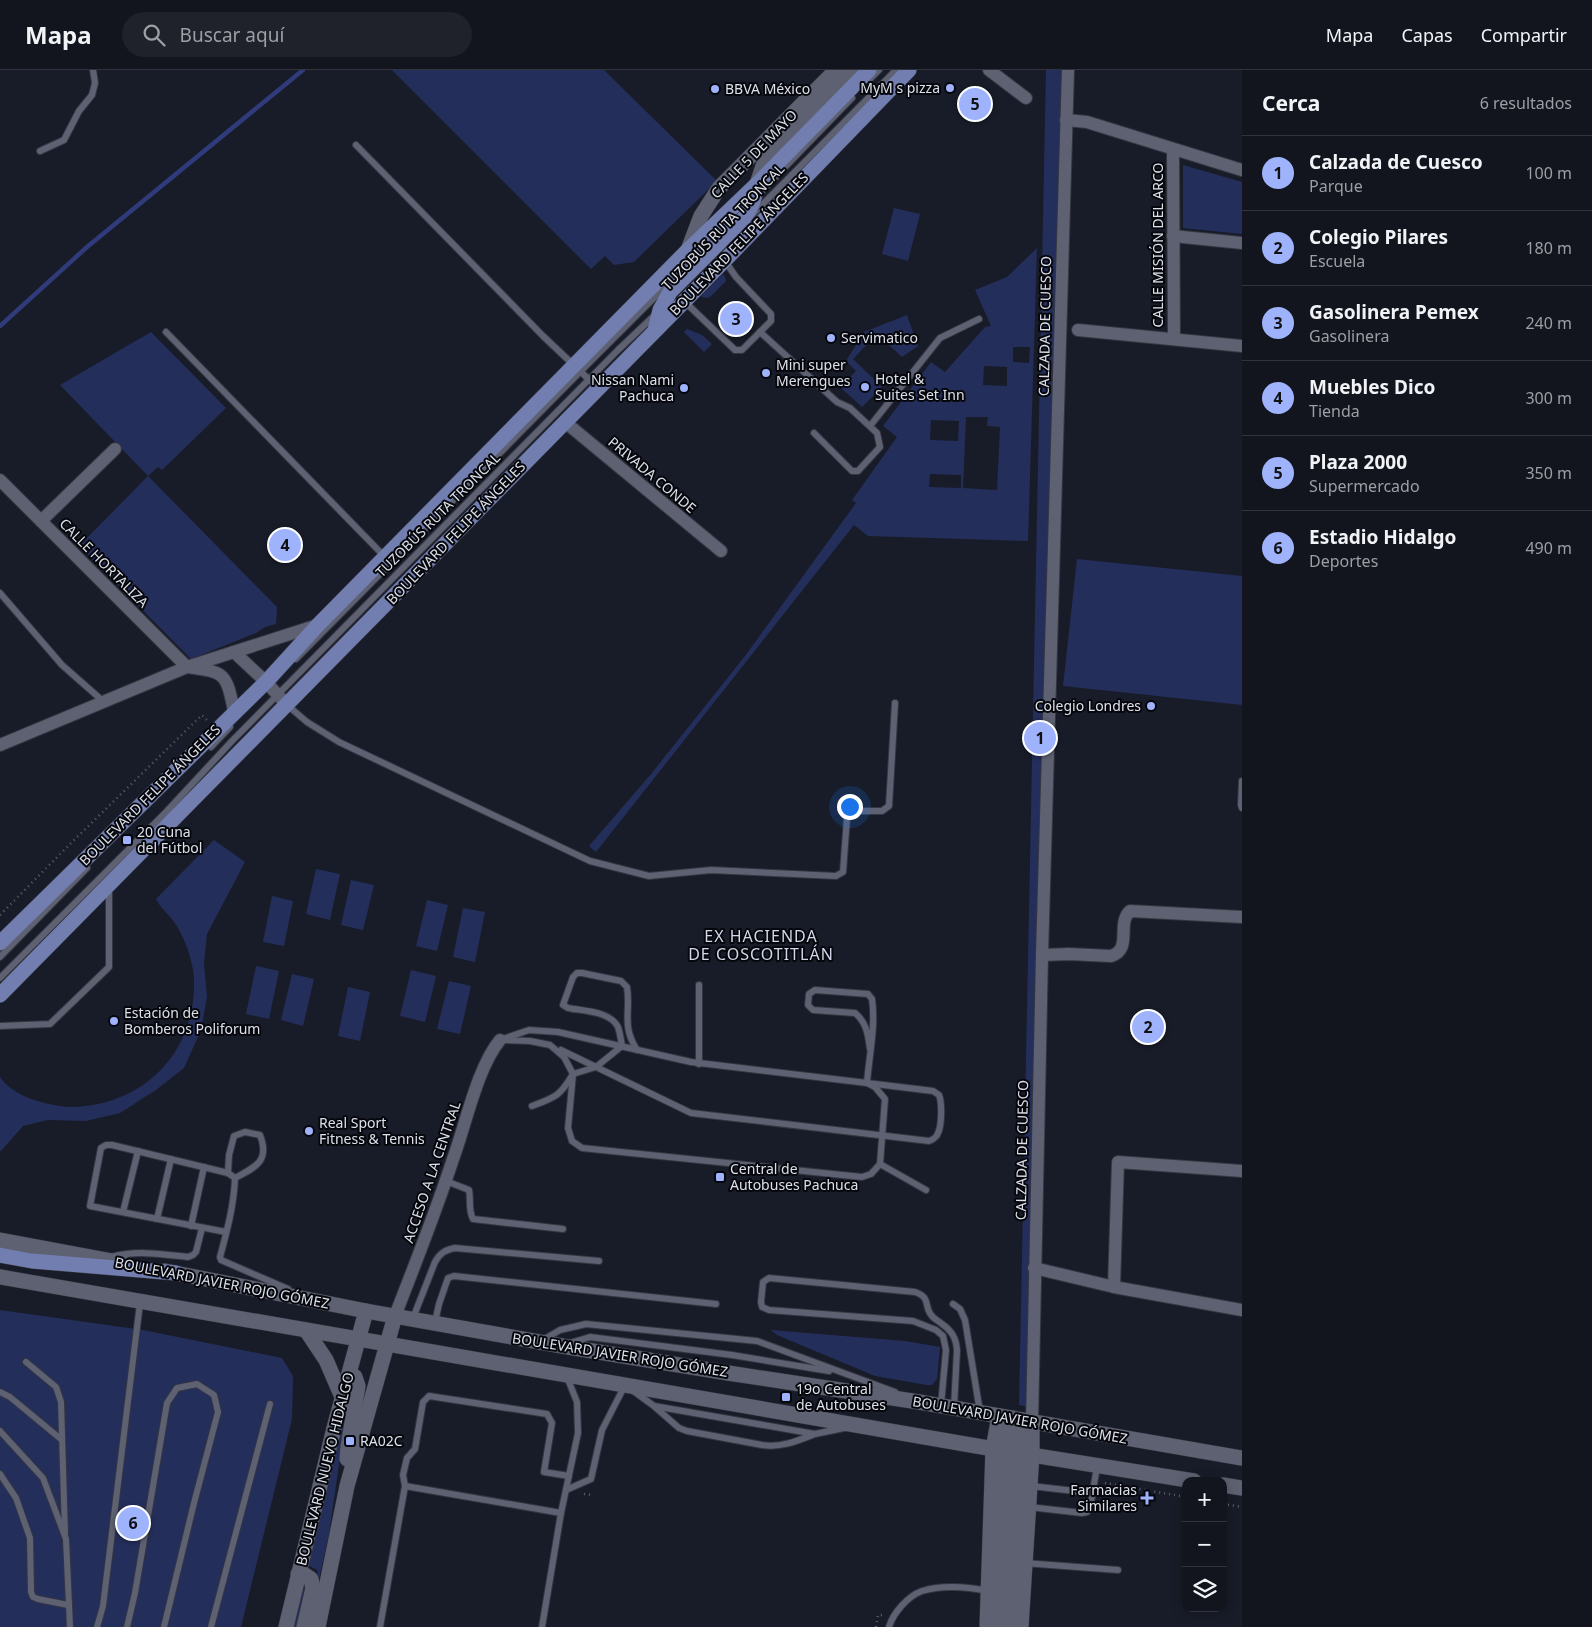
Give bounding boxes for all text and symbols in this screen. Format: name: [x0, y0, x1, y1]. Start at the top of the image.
search box: [122, 12, 472, 57]
text: Mapa: [25, 18, 92, 51]
icon: search: [140, 21, 168, 49]
text: Buscar aquí: [180, 22, 284, 48]
text: Mapa: [1326, 23, 1373, 47]
text: Capas: [1401, 23, 1453, 47]
text: Compartir: [1481, 23, 1567, 47]
place label: MyM s pizza: [860, 78, 940, 97]
place label: BBVA México: [725, 79, 810, 98]
marker: MyM s pizza: [944, 82, 956, 94]
marker: BBVA México: [709, 83, 721, 95]
pin: 5: [959, 85, 991, 123]
text: Cerca: [1262, 89, 1320, 117]
text: 6 resultados: [1480, 92, 1572, 114]
street label: CALLE 5 DE MAYO: [706, 105, 801, 202]
text: Calzada de Cuesco: [1309, 149, 1483, 175]
street label: TUZOBÚS RUTA TRONCAL: [657, 159, 788, 294]
street label: CALLE MISIÓN DEL ARCO: [1148, 162, 1167, 328]
text: 1: [1273, 162, 1283, 184]
text: 100 m: [1525, 162, 1572, 184]
street label: BOULEVARD FELIPE ÁNGELES: [665, 168, 812, 319]
text: Parque: [1309, 175, 1363, 197]
text: Colegio Pilares: [1309, 224, 1448, 250]
text: 2: [1273, 237, 1283, 259]
text: 180 m: [1525, 237, 1572, 259]
text: Escuela: [1309, 250, 1365, 272]
street label: CALZADA DE CUESCO: [1034, 256, 1055, 396]
text: Gasolinera Pemex: [1309, 299, 1479, 325]
pin: 3: [720, 300, 752, 338]
text: 3: [1273, 312, 1283, 334]
text: 240 m: [1525, 312, 1572, 334]
text: Gasolinera: [1309, 325, 1389, 347]
place label: Servimatico: [841, 328, 918, 347]
marker: Servimatico: [825, 332, 837, 344]
place label: Mini super Merengues: [776, 355, 851, 390]
marker: Mini super Merengues: [760, 367, 772, 379]
place label: Hotel & Suites Set Inn: [875, 369, 965, 404]
place label: Nissan Nami Pachuca: [591, 370, 674, 405]
text: Muebles Dico: [1309, 374, 1435, 400]
marker: Hotel & Suites Set Inn: [859, 381, 871, 393]
marker: Nissan Nami Pachuca: [678, 382, 690, 394]
text: 4: [1273, 387, 1283, 409]
text: 300 m: [1525, 387, 1572, 409]
text: Tienda: [1309, 400, 1360, 422]
street label: PRIVADA CONDE: [604, 432, 700, 517]
street label: TUZOBÚS RUTA TRONCAL: [371, 448, 504, 581]
text: Plaza 2000: [1309, 449, 1407, 475]
street label: BOULEVARD FELIPE ÁNGELES: [382, 457, 529, 608]
text: 5: [1273, 462, 1283, 484]
text: 350 m: [1525, 462, 1572, 484]
text: Supermercado: [1309, 475, 1420, 497]
street label: CALLE HORTALIZA: [56, 514, 153, 611]
text: Estadio Hidalgo: [1309, 524, 1456, 550]
pin: 4: [269, 526, 301, 564]
text: 6: [1273, 537, 1283, 559]
text: 490 m: [1525, 537, 1572, 559]
text: Deportes: [1309, 550, 1378, 572]
place label: Colegio Londres: [1035, 696, 1141, 715]
marker: Colegio Londres: [1145, 700, 1157, 712]
pin: 1: [1024, 719, 1056, 757]
street label: BOULEVARD FELIPE ÁNGELES: [75, 720, 225, 869]
your location: [837, 794, 863, 820]
place label: 20 Cuna del Fútbol: [137, 822, 202, 857]
marker: 20 Cuna del Fútbol: [121, 834, 133, 846]
district label: EX HACIENDA DE COSCOTITLÁN: [688, 925, 834, 965]
place label: Estación de Bomberos Poliforum: [124, 1003, 260, 1038]
pin: 2: [1132, 1008, 1164, 1046]
marker: Estación de Bomberos Poliforum: [108, 1015, 120, 1027]
street label: CALZADA DE CUESCO: [1011, 1080, 1032, 1220]
street label: ACCESO A LA CENTRAL: [398, 1098, 465, 1245]
place label: Real Sport Fitness & Tennis: [319, 1113, 425, 1148]
marker: Real Sport Fitness & Tennis: [303, 1125, 315, 1137]
place label: Central de Autobuses Pachuca: [730, 1159, 858, 1194]
marker: Central de Autobuses Pachuca: [714, 1171, 726, 1183]
street label: BOULEVARD JAVIER ROJO GÓMEZ: [113, 1252, 331, 1313]
street label: BOULEVARD JAVIER ROJO GÓMEZ: [511, 1328, 729, 1381]
street label: BOULEVARD NUEVO HIDALGO: [291, 1370, 358, 1567]
place label: 19o Central de Autobuses: [796, 1379, 886, 1414]
marker: 19o Central de Autobuses: [780, 1391, 792, 1403]
street label: BOULEVARD JAVIER ROJO GÓMEZ: [911, 1391, 1129, 1448]
place label: RA02C: [360, 1431, 403, 1450]
marker: RA02C: [344, 1435, 356, 1447]
map controls: [1182, 1477, 1227, 1612]
button: +: [1182, 1477, 1227, 1522]
place label: Farmacias Similares: [1070, 1480, 1137, 1515]
marker: Farmacias Similares: [1141, 1492, 1153, 1504]
pin: 6: [117, 1504, 149, 1542]
button: −: [1182, 1522, 1227, 1567]
button: layers: [1182, 1567, 1227, 1612]

